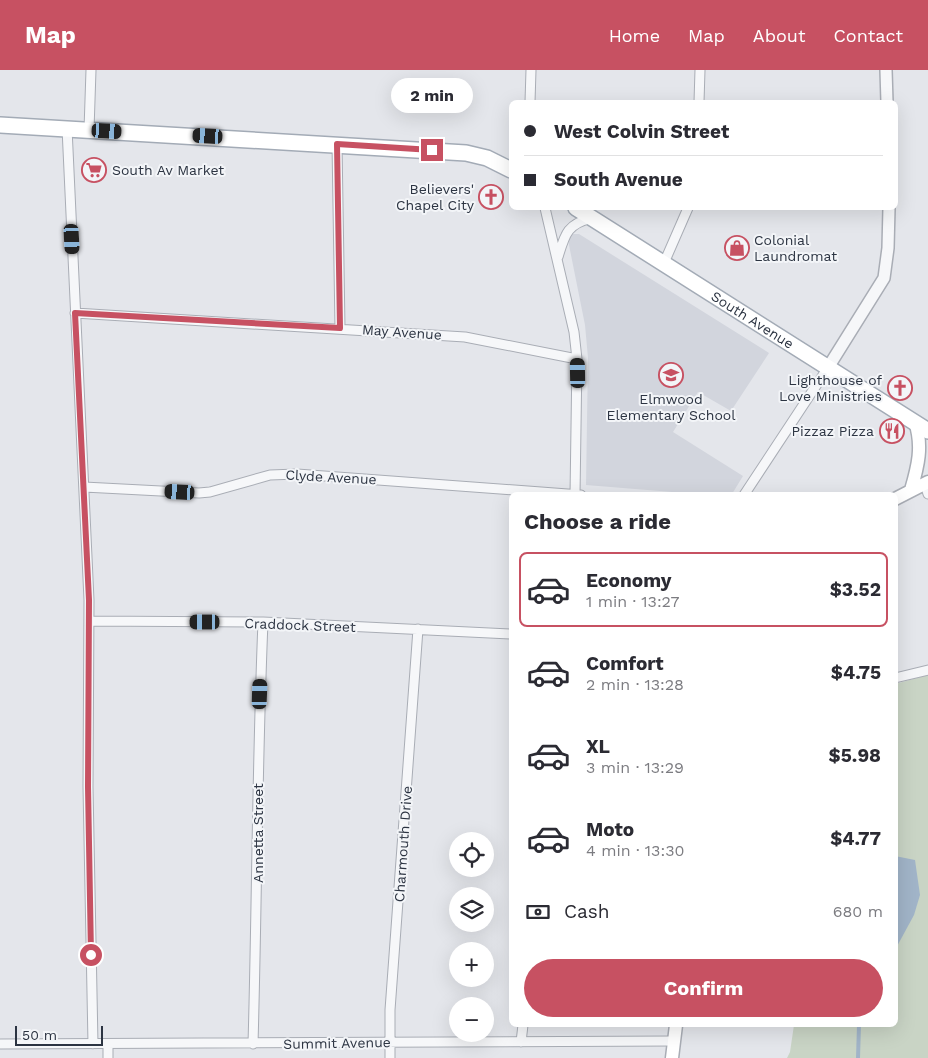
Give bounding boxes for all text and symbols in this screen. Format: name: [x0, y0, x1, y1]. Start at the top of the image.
text: Map: [25, 21, 76, 49]
text: Home: [609, 25, 660, 46]
text: Map: [688, 25, 725, 46]
text: About: [753, 25, 805, 46]
text: Contact: [833, 25, 903, 46]
callout: 2 min: [391, 78, 473, 112]
text: 2 min: [410, 86, 454, 105]
text: West Colvin Street: [554, 120, 729, 143]
car: [91, 123, 122, 139]
car: [192, 128, 223, 144]
route end: [421, 139, 443, 161]
supermarket icon: South Av Market: [81, 157, 107, 183]
place label: South Av Market: [112, 162, 224, 178]
text: South Avenue: [554, 168, 683, 191]
place label: Believers' Chapel City: [396, 181, 475, 213]
church icon: Believers' Chapel City: [478, 184, 504, 210]
car: [63, 224, 80, 254]
place label: Colonial Laundromat: [754, 232, 837, 264]
shop icon: Colonial Laundromat: [724, 235, 750, 261]
street label: South Avenue: [708, 288, 797, 352]
street label: May Avenue: [362, 321, 442, 343]
car: [570, 358, 585, 388]
school or university icon: Elmwood Elementary School: [658, 362, 684, 388]
place label: Lighthouse of Love Ministries: [779, 372, 882, 404]
church icon: Lighthouse of Love Ministries: [887, 375, 913, 401]
place label: Elmwood Elementary School: [607, 391, 736, 423]
restaurant icon: Pizzaz Pizza: [879, 418, 905, 444]
place label: Pizzaz Pizza: [791, 423, 874, 439]
street label: Clyde Avenue: [285, 467, 377, 487]
car: [164, 484, 195, 500]
text: Choose a ride: [524, 509, 671, 534]
icon: car: [526, 567, 571, 612]
text: Economy: [586, 569, 671, 592]
text: $3.52: [830, 578, 881, 601]
text: 1 min · 13:27: [586, 592, 680, 611]
car: [190, 615, 220, 630]
street label: Craddock Street: [244, 615, 356, 635]
icon: car: [526, 650, 571, 695]
text: Comfort: [586, 652, 664, 675]
text: $4.75: [831, 661, 881, 684]
text: 2 min · 13:28: [586, 675, 684, 694]
car: [251, 679, 268, 709]
icon: car: [526, 733, 571, 778]
text: XL: [586, 735, 610, 758]
text: $5.98: [829, 744, 881, 767]
text: 3 min · 13:29: [586, 758, 684, 777]
street label: Annetta Street: [250, 783, 266, 883]
street label: Charmouth Drive: [391, 785, 415, 903]
icon: car: [526, 816, 571, 861]
text: Moto: [586, 818, 634, 841]
text: $4.77: [830, 827, 881, 850]
map controls: [449, 832, 494, 1042]
button: locate: [449, 832, 494, 877]
text: 4 min · 13:30: [586, 841, 684, 860]
button: layers: [449, 887, 494, 932]
icon: cash: [524, 898, 552, 926]
text: Cash: [564, 900, 610, 923]
text: 680 m: [833, 902, 883, 921]
button: +: [449, 942, 494, 987]
route start: [80, 944, 102, 966]
button: Confirm: [524, 959, 883, 1017]
button: −: [449, 997, 494, 1042]
scale bar: [15, 1023, 102, 1046]
text: 50 m: [22, 1027, 57, 1043]
street label: Summit Avenue: [283, 1034, 391, 1052]

